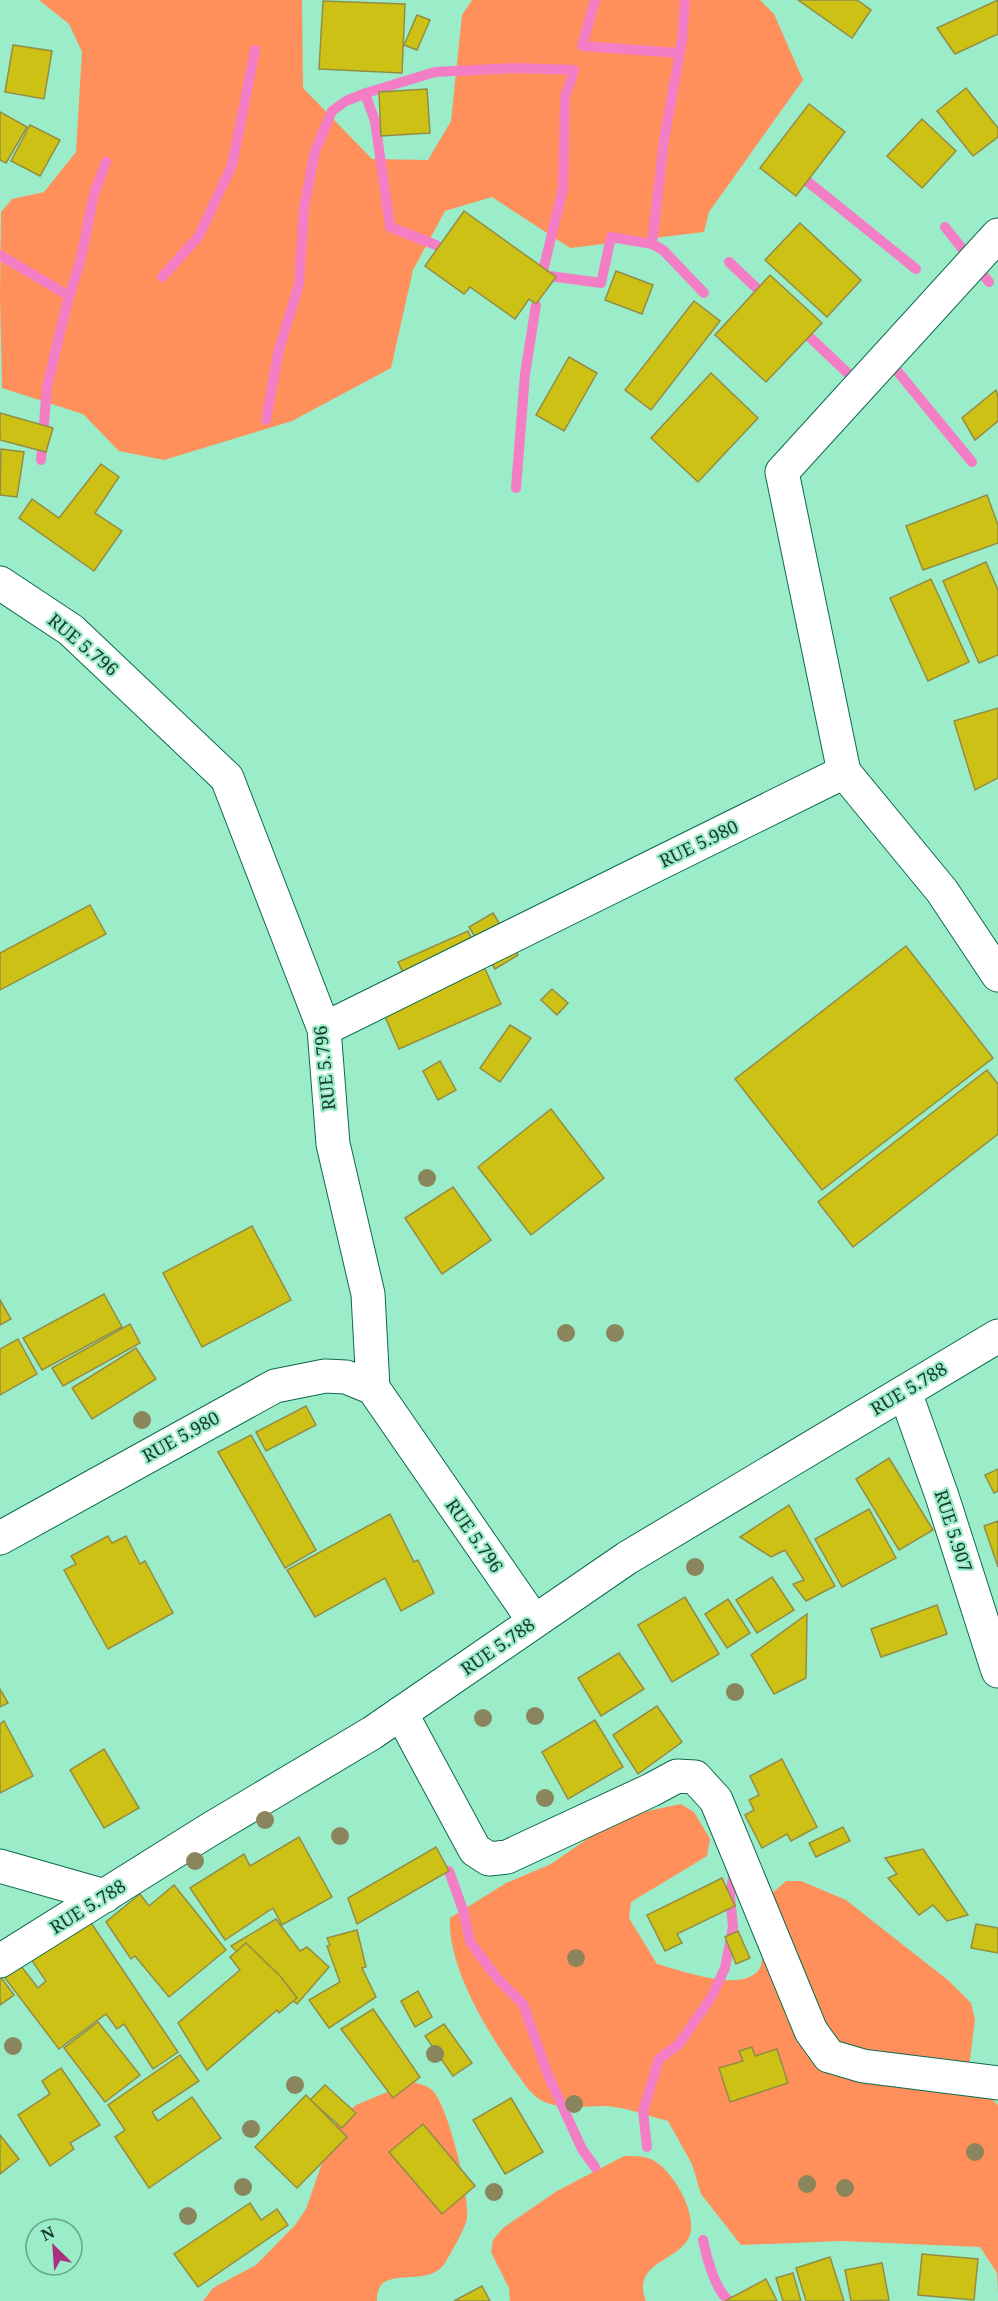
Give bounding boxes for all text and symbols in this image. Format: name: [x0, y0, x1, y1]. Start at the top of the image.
street label: RUE 5.796: [43, 608, 124, 681]
street label: RUE 5.980: [655, 814, 742, 873]
street label: RUE 5.796: [308, 1024, 340, 1112]
street label: RUE 5.788: [866, 1356, 951, 1420]
street label: RUE 5.980: [137, 1405, 224, 1467]
street label: RUE 5.907: [929, 1486, 979, 1575]
street label: RUE 5.796: [441, 1494, 509, 1577]
street label: RUE 5.788: [456, 1612, 539, 1680]
street label: RUE 5.788: [45, 1873, 130, 1939]
north arrow: [24, 2217, 84, 2277]
text: N: [37, 2221, 58, 2246]

